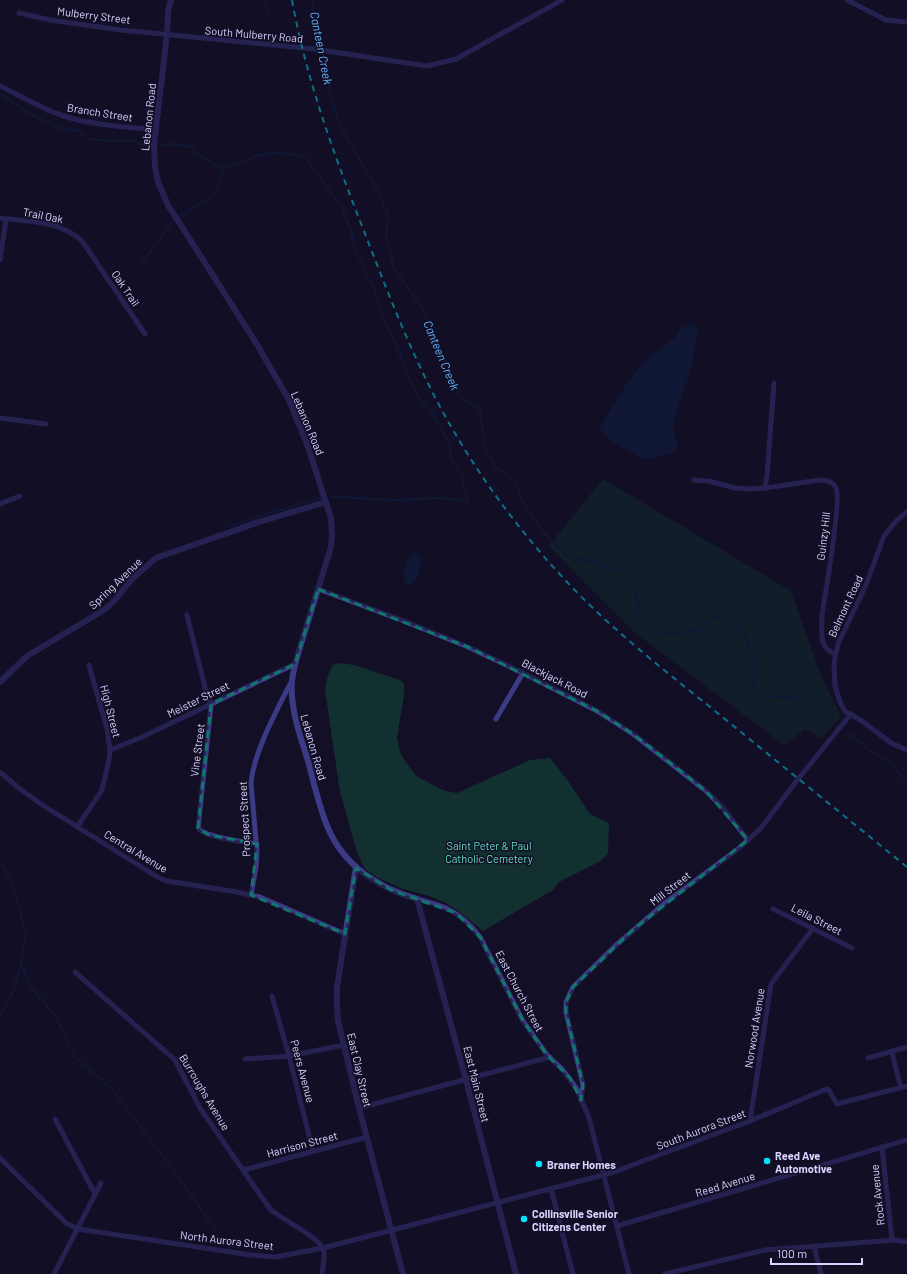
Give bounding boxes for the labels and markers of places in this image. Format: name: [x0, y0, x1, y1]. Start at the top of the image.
place label: Reed Ave Automotive: [775, 1149, 832, 1175]
marker: Reed Ave Automotive: [762, 1156, 772, 1166]
place label: Braner Homes: [547, 1158, 616, 1171]
marker: Braner Homes: [534, 1159, 544, 1169]
place label: Collinsville Senior Citizens Center: [532, 1207, 619, 1233]
marker: Collinsville Senior Citizens Center: [519, 1214, 529, 1224]

